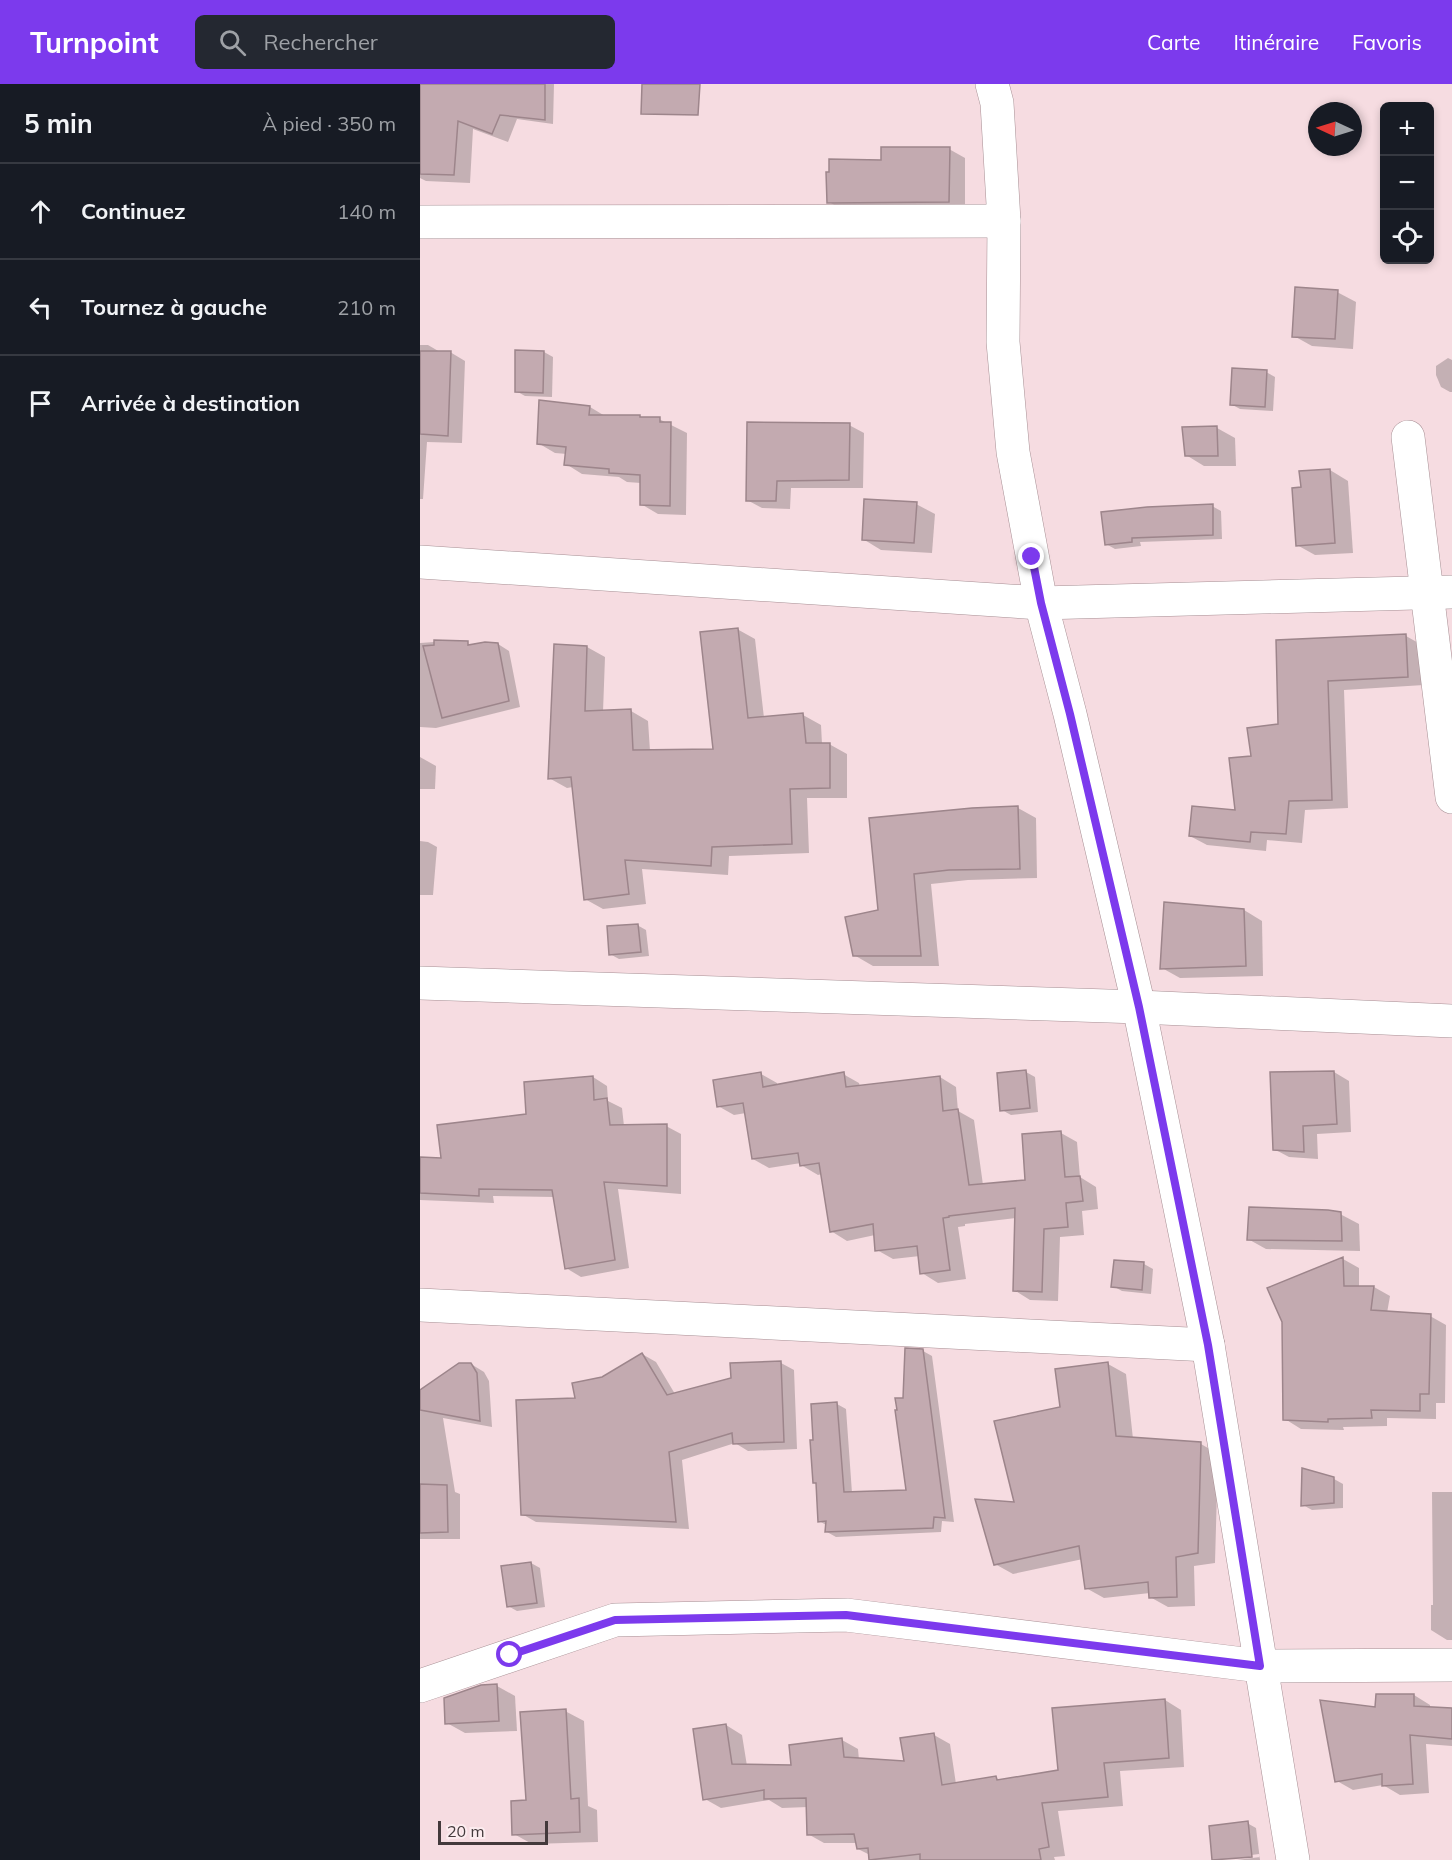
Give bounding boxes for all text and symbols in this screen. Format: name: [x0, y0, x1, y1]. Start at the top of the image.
search box: [195, 15, 615, 69]
text: Turnpoint: [30, 25, 159, 60]
icon: search: [216, 26, 249, 59]
text: Rechercher: [264, 28, 378, 56]
text: Carte: [1147, 29, 1201, 55]
text: Itinéraire: [1234, 29, 1319, 55]
text: Favoris: [1352, 29, 1422, 55]
north arrow: [1308, 102, 1362, 156]
map controls: [1380, 102, 1434, 264]
button: +: [1380, 102, 1434, 156]
text: 5 min: [24, 107, 93, 140]
text: À pied · 350 m: [263, 111, 396, 136]
button: −: [1380, 156, 1434, 210]
icon: ahead: [24, 195, 57, 228]
text: Continuez: [81, 197, 186, 225]
text: 140 m: [337, 199, 396, 224]
button: locate: [1380, 210, 1434, 264]
icon: left: [24, 291, 57, 324]
text: Tournez à gauche: [81, 293, 267, 321]
text: 210 m: [337, 295, 396, 320]
icon: arrive: [24, 387, 57, 420]
text: Arrivée à destination: [81, 389, 300, 417]
route end: [1018, 543, 1044, 569]
route start: [496, 1641, 522, 1667]
scale bar: [438, 1818, 548, 1846]
text: 20 m: [447, 1821, 484, 1841]

